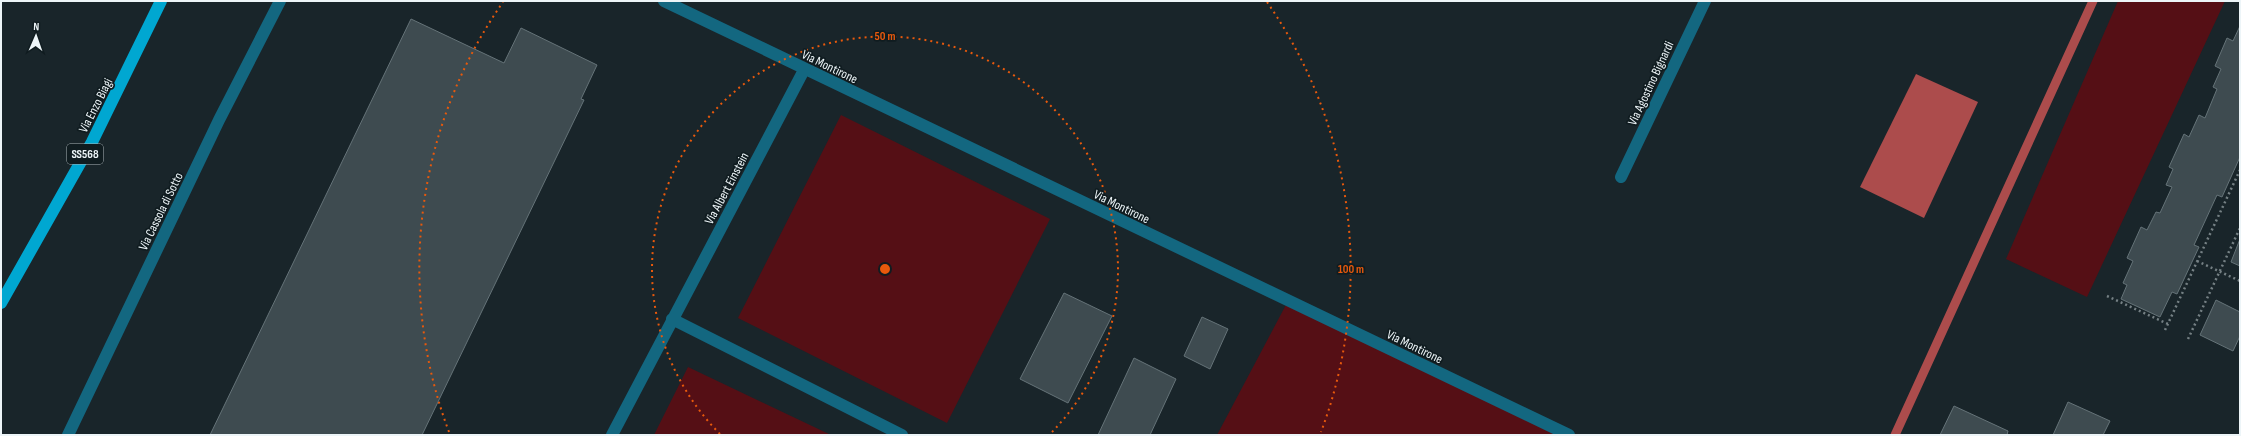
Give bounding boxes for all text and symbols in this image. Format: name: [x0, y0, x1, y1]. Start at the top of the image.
north arrow: [16, 16, 56, 56]
text: N: [33, 20, 40, 33]
text: 50 m: [875, 29, 895, 44]
street label: Via Agostino Bignardi: [1624, 39, 1677, 128]
street label: Via Montirone: [799, 47, 860, 87]
street label: Via Enzo Biagi: [75, 76, 116, 135]
road number: SS568: [67, 144, 103, 164]
street label: Via Albert Einstein: [701, 150, 753, 227]
street label: Via Cassola di Sotto: [135, 170, 187, 253]
street label: Via Montirone: [1091, 187, 1152, 227]
centre of rings: [878, 262, 892, 276]
text: 100 m: [1338, 262, 1364, 277]
street label: Via Montirone: [1384, 327, 1445, 367]

